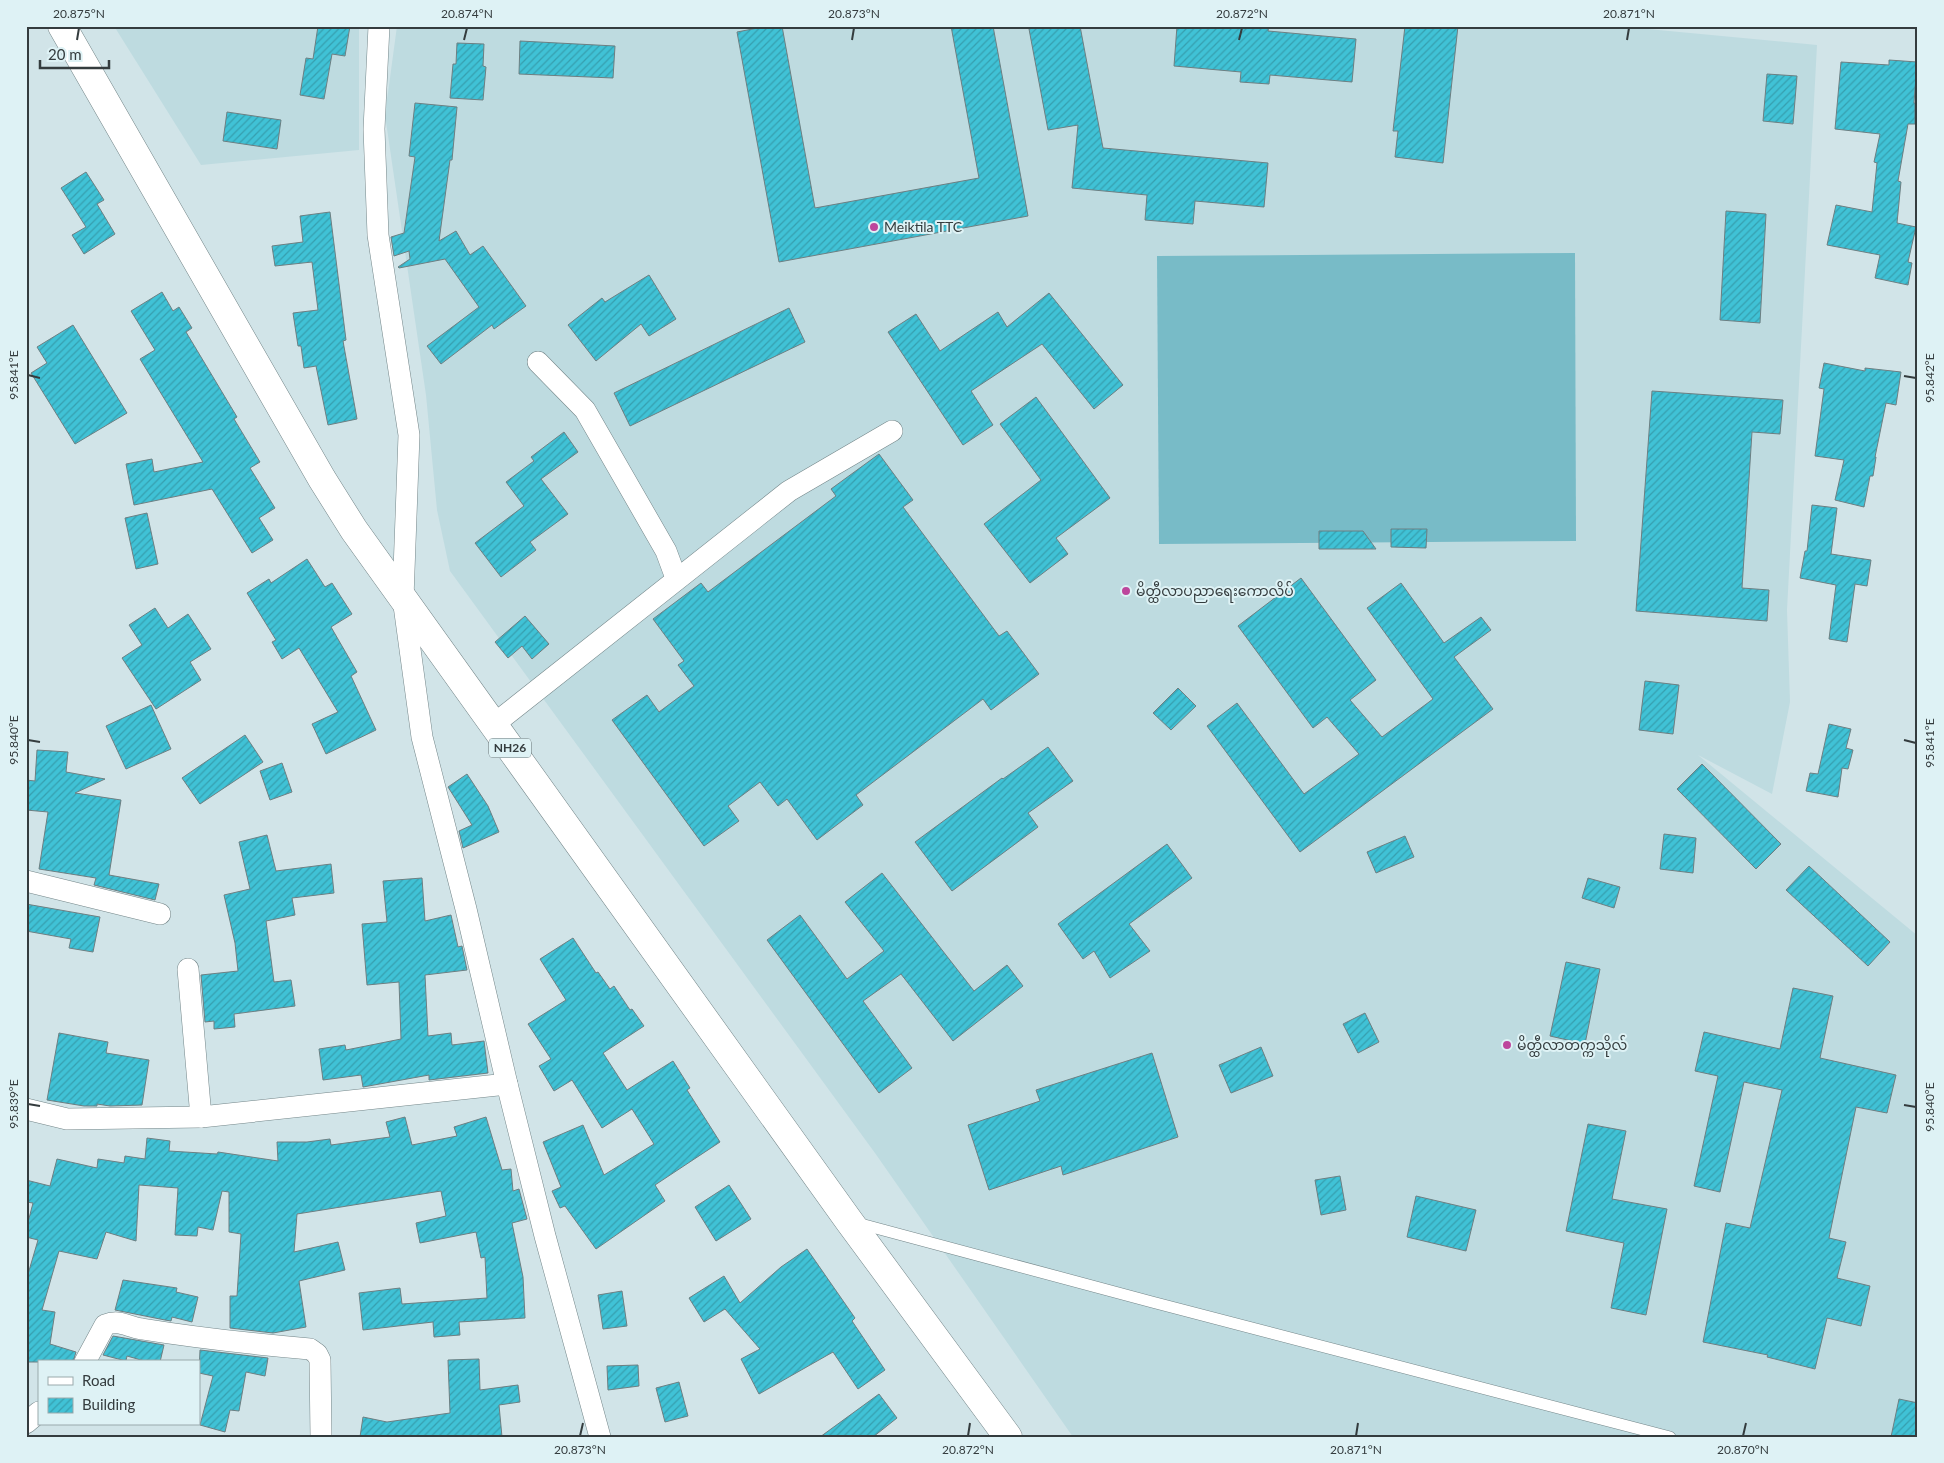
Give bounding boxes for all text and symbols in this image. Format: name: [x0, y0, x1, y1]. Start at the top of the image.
text: 20.875°N: [53, 6, 105, 21]
text: 20.874°N: [441, 6, 493, 21]
text: 20.873°N: [828, 6, 880, 21]
text: 20.872°N: [1216, 6, 1268, 21]
text: 20.871°N: [1603, 6, 1655, 21]
scale bar: [40, 38, 109, 70]
text: 20 m: [48, 45, 82, 63]
place label: Meiktila TTC: [884, 218, 963, 235]
marker: Meiktila TTC: [868, 221, 880, 233]
text: 95.841°E: [6, 350, 21, 400]
text: 95.842°E: [1922, 353, 1937, 403]
place label: မိတ္ထီလာပညာရေးကောလိပ်: [1136, 581, 1294, 603]
marker: မိတ္ထီလာပညာရေးကောလိပ်: [1120, 585, 1132, 597]
text: 95.840°E: [6, 715, 21, 765]
text: 95.841°E: [1922, 718, 1937, 768]
road number: NH26: [489, 738, 531, 758]
place label: မိတ္ထီလာတက္ကသိုလ်: [1517, 1035, 1627, 1057]
marker: မိတ္ထီလာတက္ကသိုလ်: [1501, 1039, 1513, 1051]
text: 95.839°E: [6, 1079, 21, 1129]
text: 95.840°E: [1922, 1082, 1937, 1132]
legend: [38, 1360, 200, 1426]
text: Road: [82, 1371, 115, 1389]
text: Building: [82, 1395, 135, 1413]
text: 20.873°N: [554, 1442, 606, 1457]
text: 20.872°N: [942, 1442, 994, 1457]
text: 20.871°N: [1330, 1442, 1382, 1457]
text: 20.870°N: [1717, 1442, 1769, 1457]

